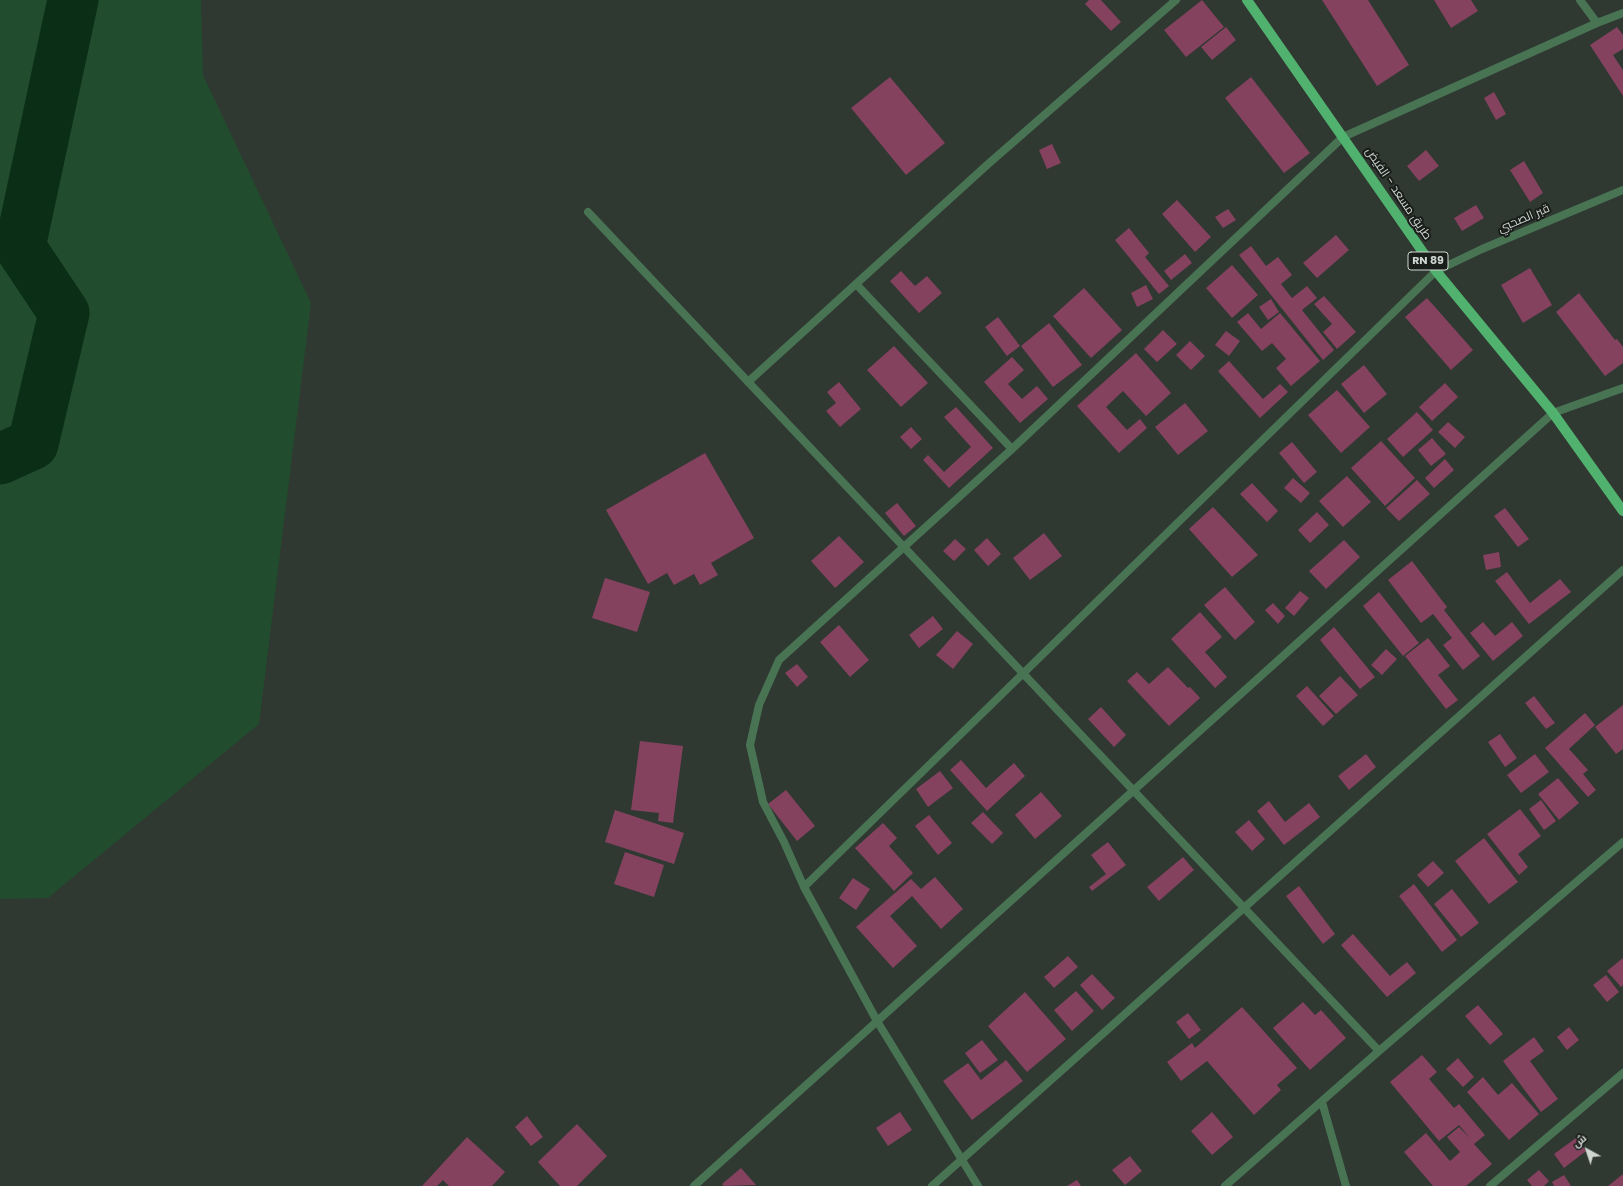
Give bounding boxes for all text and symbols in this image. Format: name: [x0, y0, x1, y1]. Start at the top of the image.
street label: طريق مسعد - الفيض: [1362, 145, 1434, 243]
street label: قبر الصحبي: [1496, 202, 1552, 236]
road number: RN 89: [1408, 252, 1448, 270]
north arrow: [1567, 1130, 1607, 1170]
text: ش: [1569, 1130, 1590, 1151]

